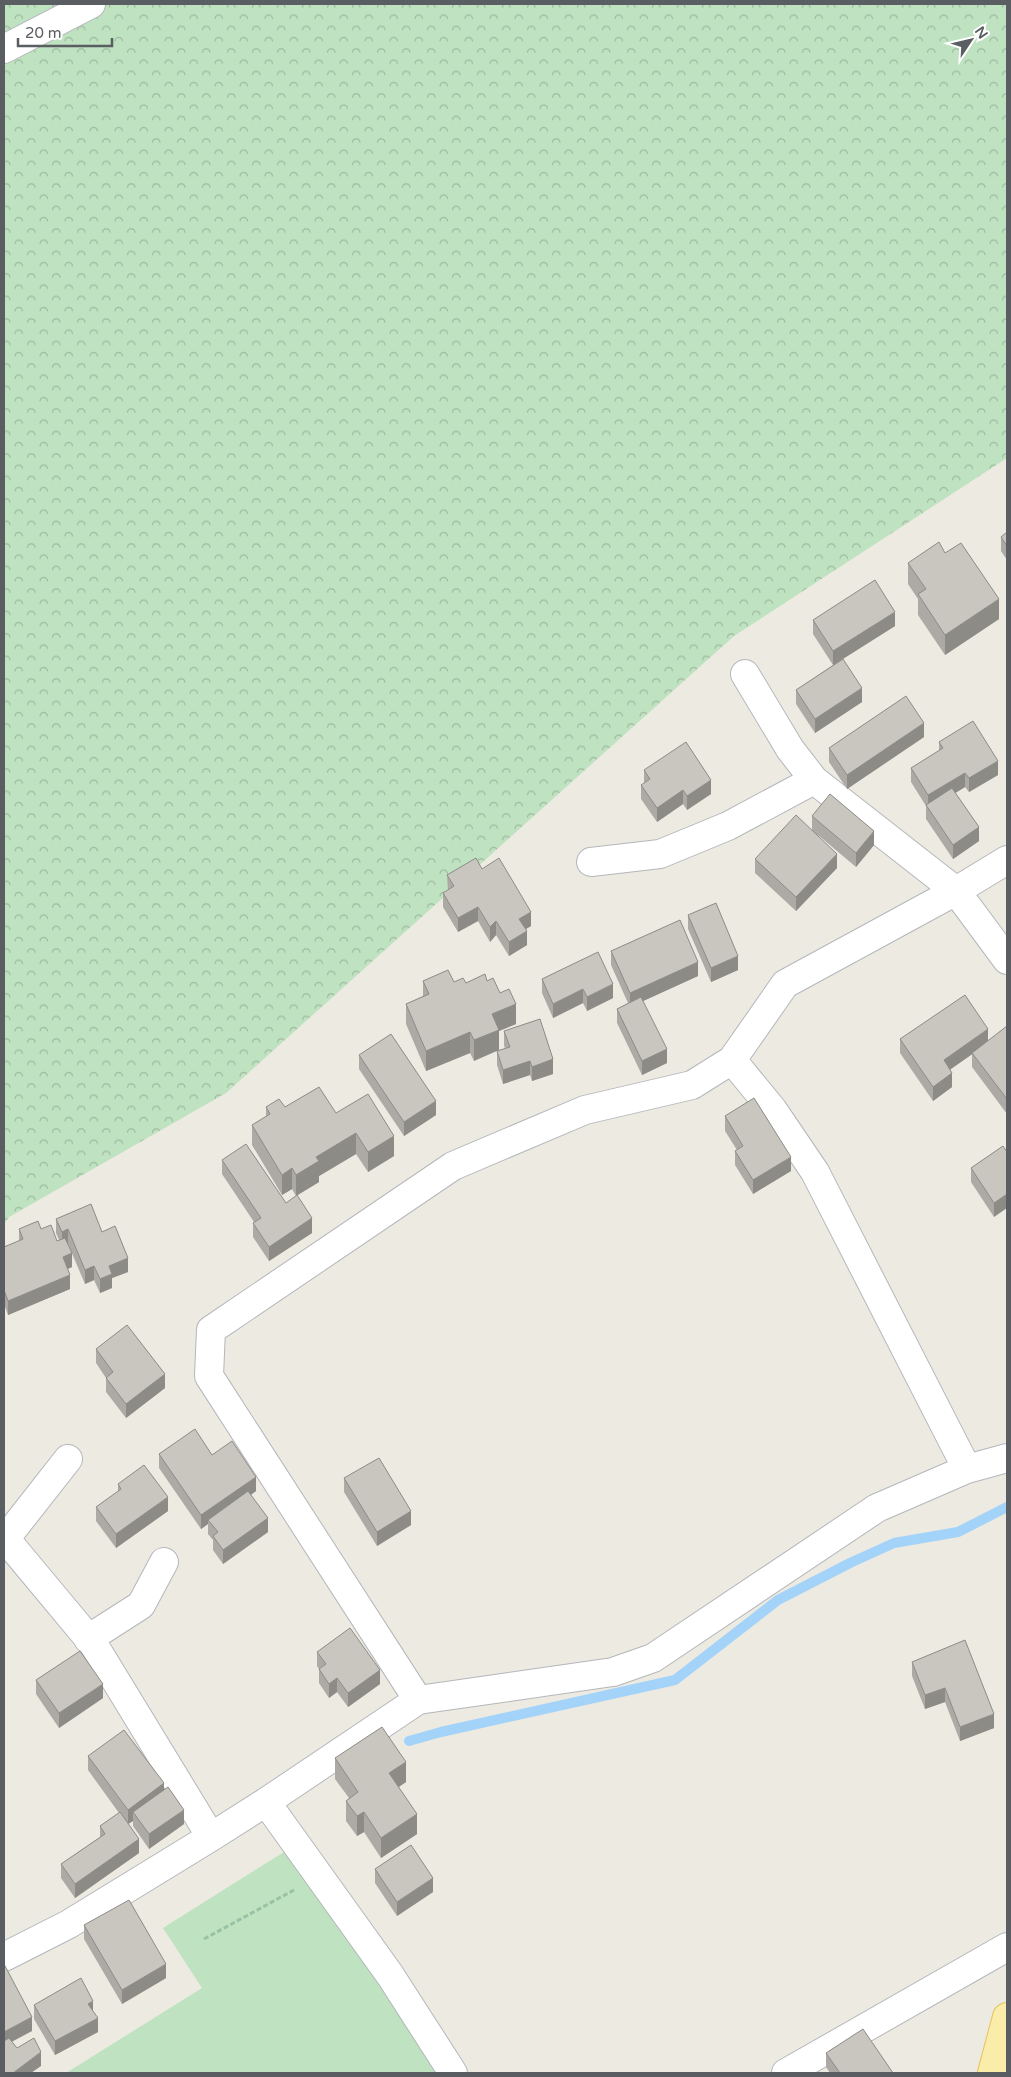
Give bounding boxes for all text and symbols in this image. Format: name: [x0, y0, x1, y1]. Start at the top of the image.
scale bar: [18, 15, 111, 47]
north arrow: [946, 15, 996, 65]
text: N: [971, 23, 991, 42]
text: 20 m: [25, 24, 62, 42]

